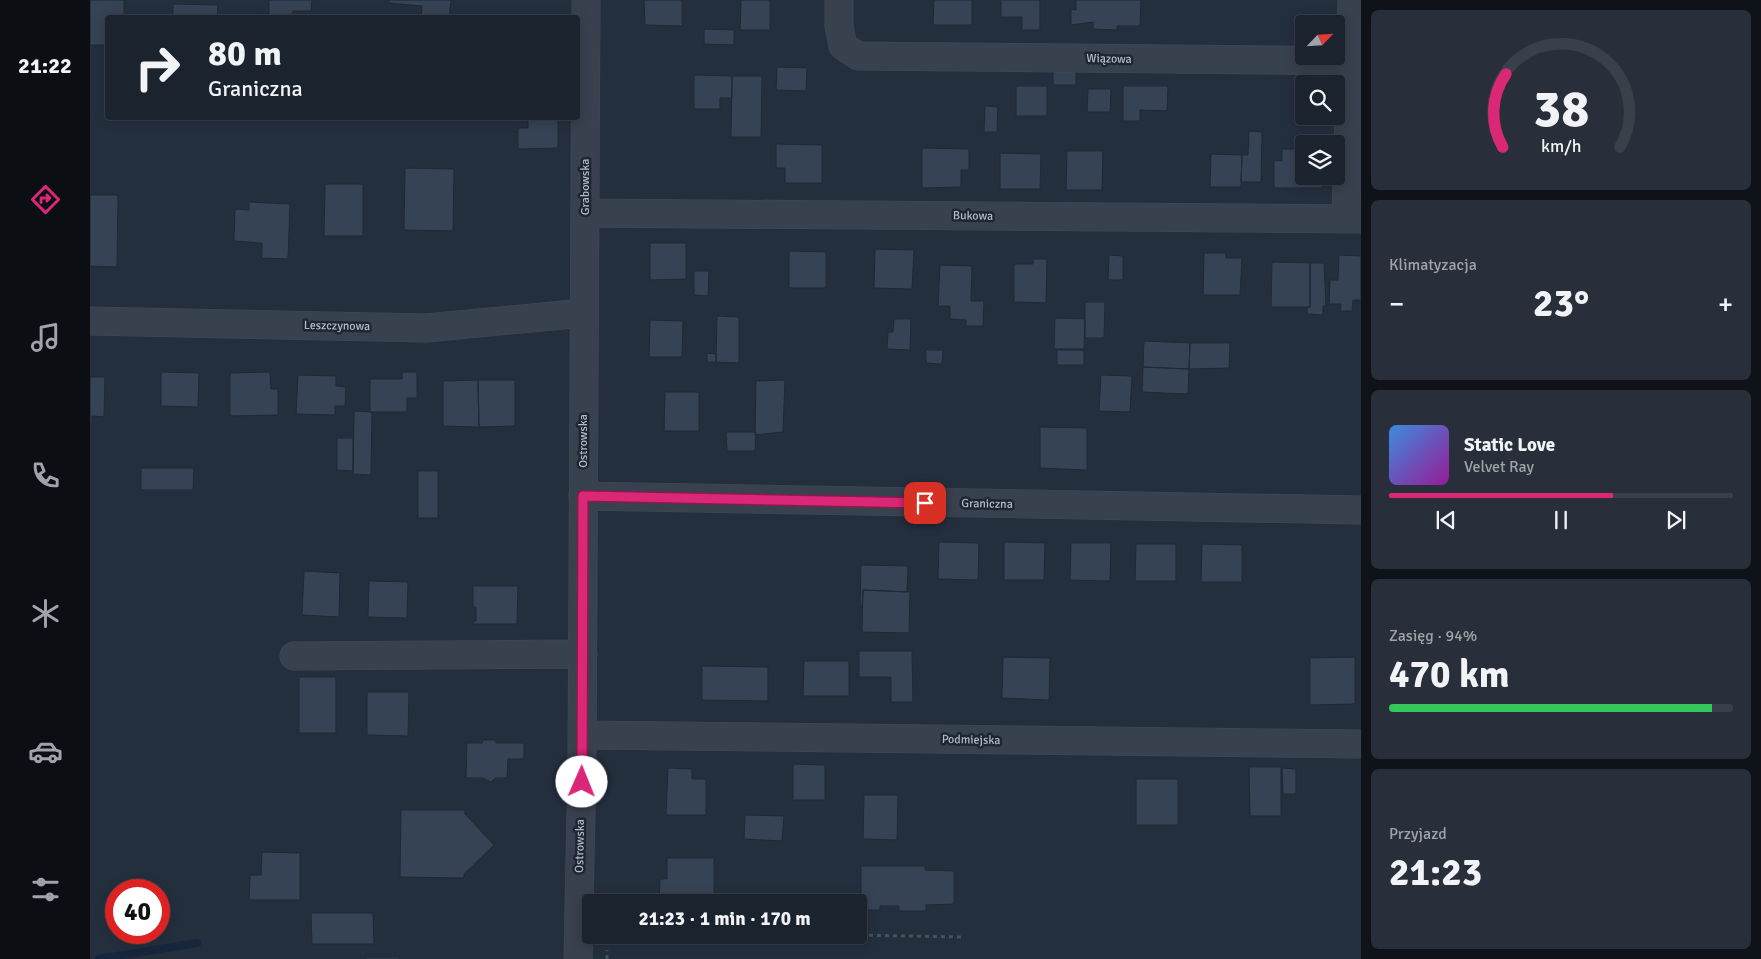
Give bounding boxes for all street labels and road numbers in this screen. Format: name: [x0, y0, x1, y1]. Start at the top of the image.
street label: Wiązowa: [1086, 51, 1132, 67]
street label: Grabowska: [578, 159, 593, 215]
street label: Bukowa: [953, 208, 993, 224]
street label: Leszczynowa: [304, 318, 370, 334]
street label: Ostrowska: [576, 414, 591, 468]
street label: Graniczna: [961, 496, 1013, 512]
street label: Podmiejska: [942, 732, 1000, 748]
street label: Ostrowska: [572, 819, 588, 873]

